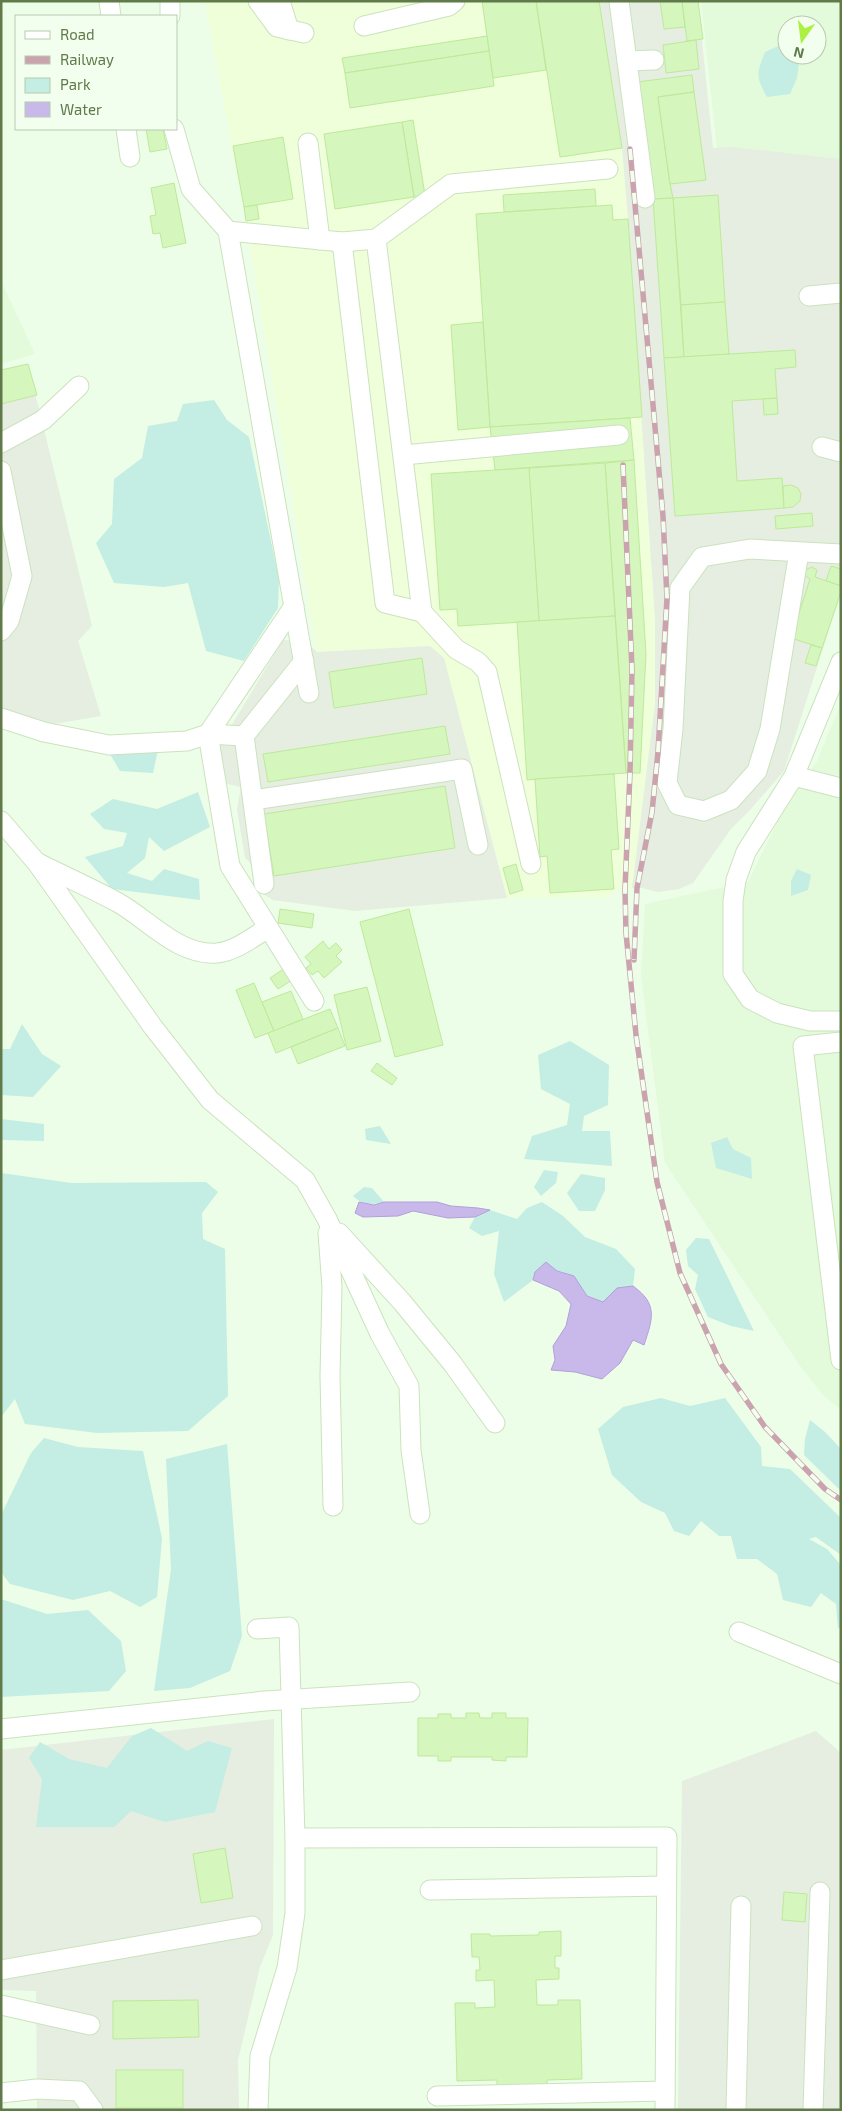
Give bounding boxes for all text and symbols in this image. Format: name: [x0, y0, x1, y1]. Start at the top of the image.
legend: [15, 15, 178, 130]
north arrow: [777, 15, 827, 65]
text: Road: [60, 25, 95, 43]
text: N: [792, 44, 806, 63]
text: Railway: [60, 50, 114, 68]
text: Park: [60, 75, 91, 93]
text: Water: [60, 100, 102, 118]

